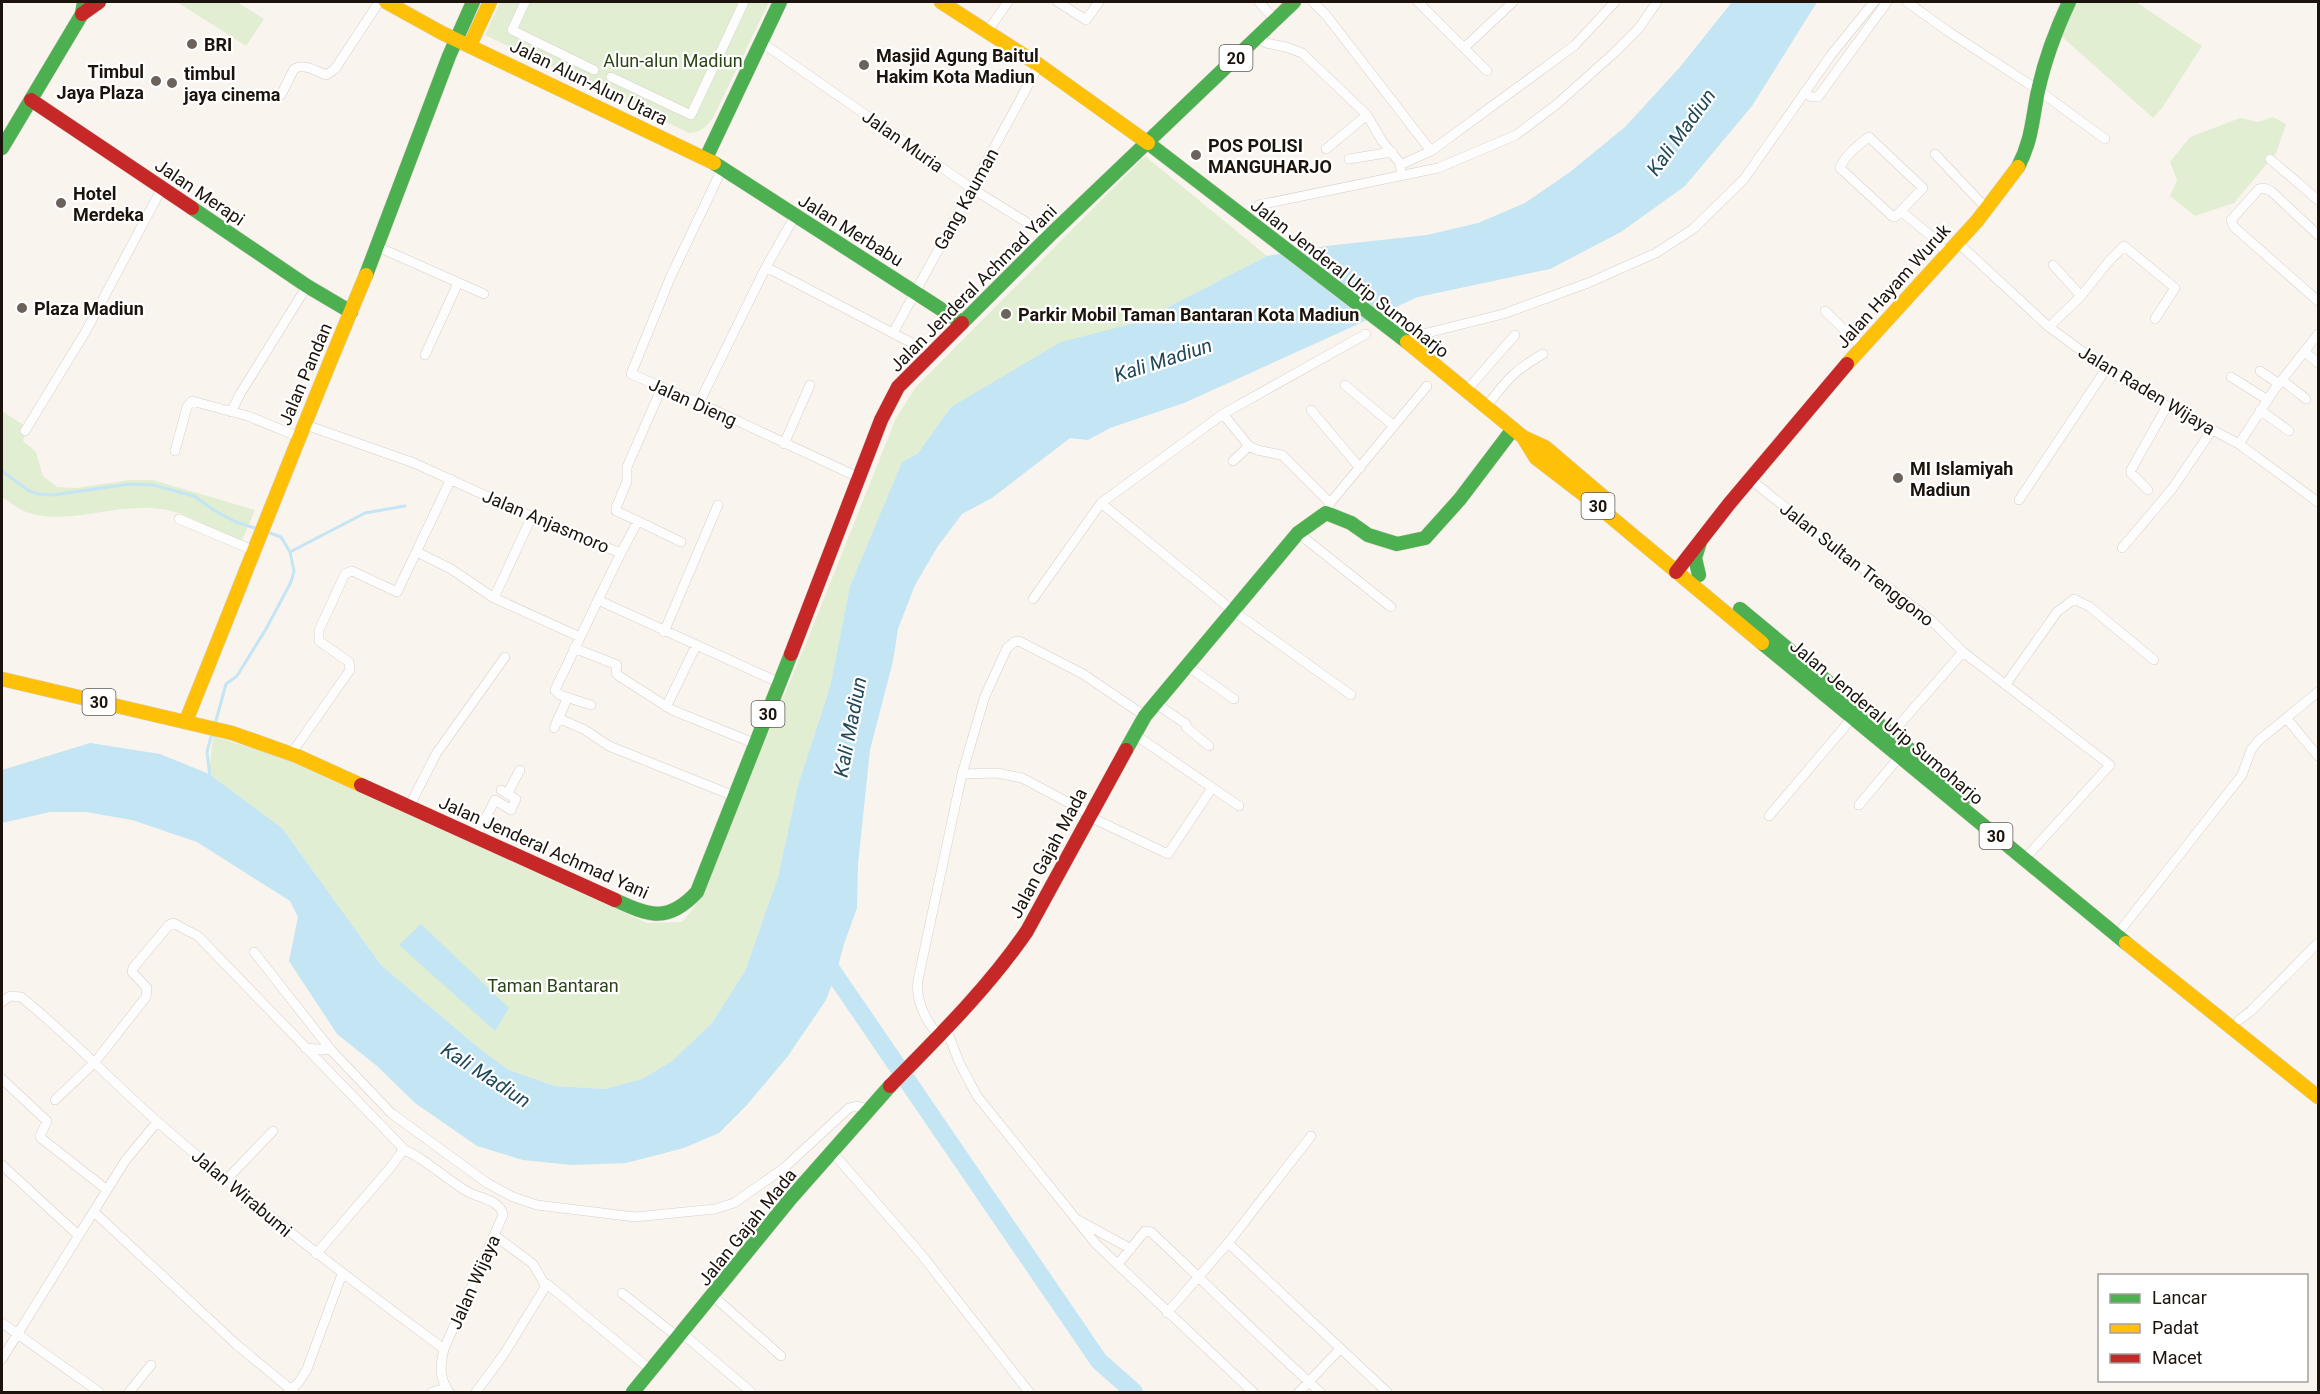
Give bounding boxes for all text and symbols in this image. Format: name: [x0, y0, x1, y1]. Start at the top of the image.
place label: BRI: [204, 34, 232, 55]
street label: Jalan Alun-Alun Utara: [507, 35, 671, 129]
marker: BRI: [185, 37, 199, 51]
place label: Masjid Agung Baitul Hakim Kota Madiun: [876, 45, 1039, 87]
road number: 20: [1220, 45, 1252, 71]
park label: Alun-alun Madiun: [603, 50, 743, 71]
marker: Masjid Agung Baitul Hakim Kota Madiun: [857, 58, 871, 72]
place label: Timbul Jaya Plaza: [57, 61, 144, 103]
place label: timbul jaya cinema: [183, 63, 281, 105]
marker: Timbul Jaya Plaza: [149, 74, 163, 88]
marker: timbul jaya cinema: [165, 76, 179, 90]
water label: Kali Madiun: [1641, 84, 1721, 180]
street label: Jalan Muria: [858, 105, 948, 177]
place label: POS POLISI MANGUHARJO: [1208, 135, 1332, 177]
street label: Gang Kauman: [929, 144, 1003, 254]
marker: POS POLISI MANGUHARJO: [1189, 148, 1203, 162]
street label: Jalan Merapi: [151, 154, 249, 230]
place label: Hotel Merdeka: [73, 183, 144, 225]
street label: Jalan Merbabu: [795, 189, 907, 271]
street label: Jalan Jenderal Urip Sumoharjo: [1247, 194, 1453, 362]
marker: Hotel Merdeka: [54, 196, 68, 210]
street label: Jalan Jenderal Achmad Yani: [885, 200, 1061, 376]
street label: Jalan Hayam Wuruk: [1832, 219, 1955, 353]
place label: Plaza Madiun: [34, 298, 144, 319]
marker: Plaza Madiun: [15, 301, 29, 315]
place label: Parkir Mobil Taman Bantaran Kota Madiun: [1018, 304, 1359, 325]
marker: Parkir Mobil Taman Bantaran Kota Madiun: [999, 307, 1013, 321]
street label: Jalan Pandan: [274, 320, 336, 428]
water label: Kali Madiun: [1111, 333, 1215, 387]
street label: Jalan Raden Wijaya: [2075, 341, 2219, 439]
street label: Jalan Dieng: [646, 373, 740, 431]
place label: MI Islamiyah Madiun: [1910, 458, 2013, 500]
marker: MI Islamiyah Madiun: [1891, 471, 1905, 485]
street label: Jalan Anjasmoro: [479, 485, 613, 557]
road number: 30: [1582, 493, 1614, 519]
street label: Jalan Sultan Trenggono: [1776, 497, 1938, 631]
street label: Jalan Jenderal Urip Sumoharjo: [1786, 635, 1988, 809]
water label: Kali Madiun: [829, 675, 871, 779]
road number: 30: [82, 689, 116, 715]
road number: 30: [752, 701, 784, 727]
street label: Jalan Gajah Mada: [1005, 784, 1091, 922]
street label: Jalan Jenderal Achmad Yani: [436, 791, 652, 903]
road number: 30: [1980, 823, 2012, 849]
park label: Taman Bantaran: [487, 975, 619, 996]
water label: Kali Madiun: [437, 1037, 535, 1113]
street label: Jalan Wirabumi: [188, 1145, 296, 1241]
street label: Jalan Gajah Mada: [693, 1164, 801, 1290]
street label: Jalan Wijaya: [444, 1232, 504, 1332]
legend: [2098, 1274, 2308, 1382]
text: Lancar: [2152, 1287, 2207, 1308]
text: Padat: [2152, 1317, 2199, 1338]
text: Macet: [2152, 1347, 2202, 1368]

